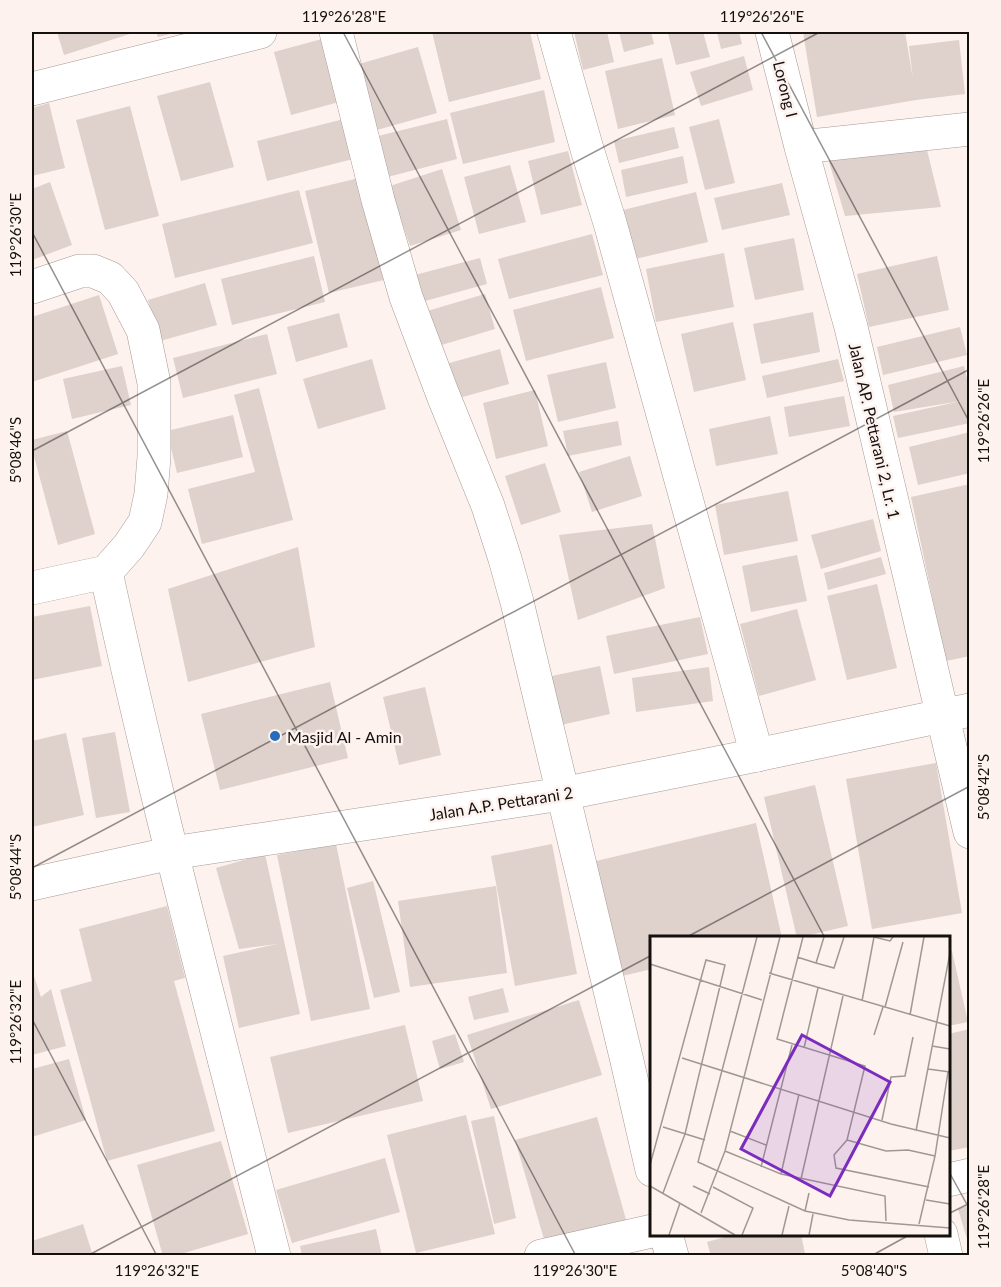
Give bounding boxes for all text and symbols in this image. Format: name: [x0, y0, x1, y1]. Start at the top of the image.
text: 119°26'28"E: [302, 7, 386, 25]
text: 119°26'26"E: [720, 7, 804, 25]
street label: Lorong I: [770, 59, 802, 119]
text: 119°26'30"E: [6, 193, 24, 277]
street label: Jalan AP. Pettarani 2, Lr. 1: [846, 341, 904, 521]
text: 119°26'26"E: [974, 379, 992, 463]
text: 5°08'46"S: [6, 417, 24, 483]
place label: Masjid Al - Amin: [287, 727, 402, 746]
marker: Masjid Al - Amin: [268, 729, 282, 743]
text: 5°08'42"S: [974, 754, 992, 820]
street label: Jalan A.P. Pettarani 2: [428, 782, 574, 824]
text: 5°08'44"S: [6, 834, 24, 900]
inset map: [650, 936, 950, 1236]
text: 119°26'32"E: [6, 980, 24, 1064]
text: 119°26'28"E: [974, 1165, 992, 1249]
text: 119°26'32"E: [115, 1261, 199, 1279]
text: 119°26'30"E: [533, 1261, 617, 1279]
text: 5°08'40"S: [841, 1261, 907, 1279]

